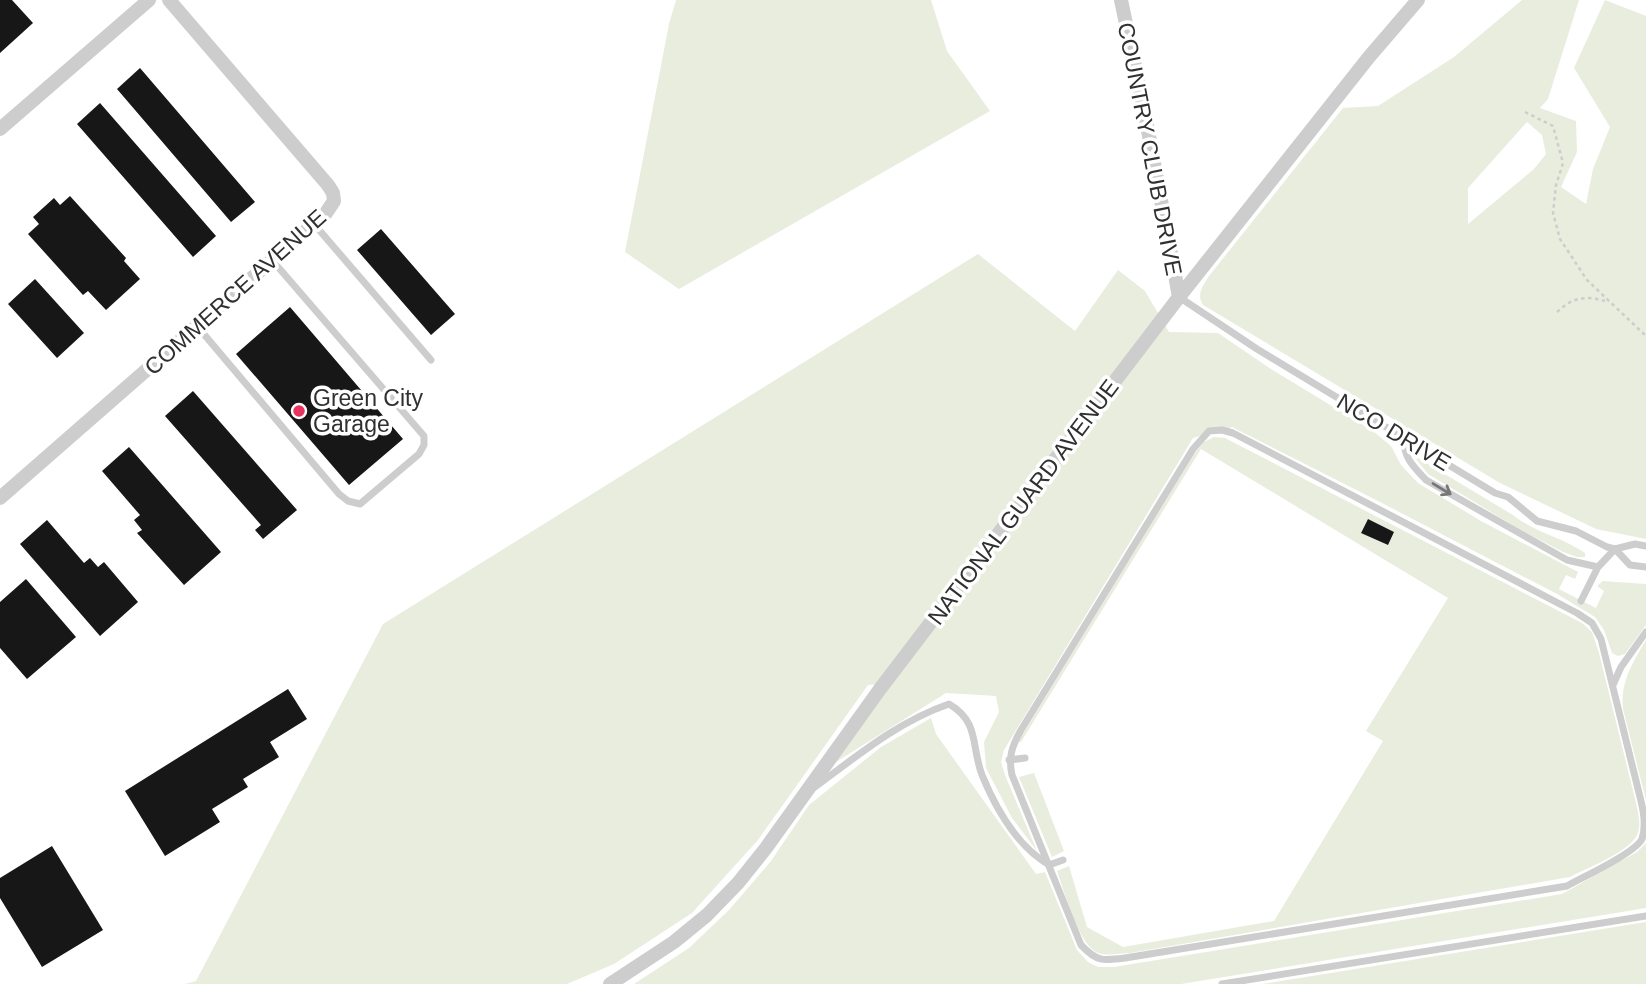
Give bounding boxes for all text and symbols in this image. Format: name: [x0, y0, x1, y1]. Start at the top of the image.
street label: COUNTRY CLUB DRIVE: [1113, 20, 1187, 278]
street label: COMMERCE AVENUE: [139, 204, 331, 380]
street label: NATIONAL GUARD AVENUE: [922, 374, 1124, 630]
place label: Green City Garage: [313, 385, 423, 437]
street label: NCO DRIVE: [1333, 388, 1455, 476]
marker: Green City Garage: [291, 403, 307, 419]
one-way arrow: [1431, 482, 1451, 496]

